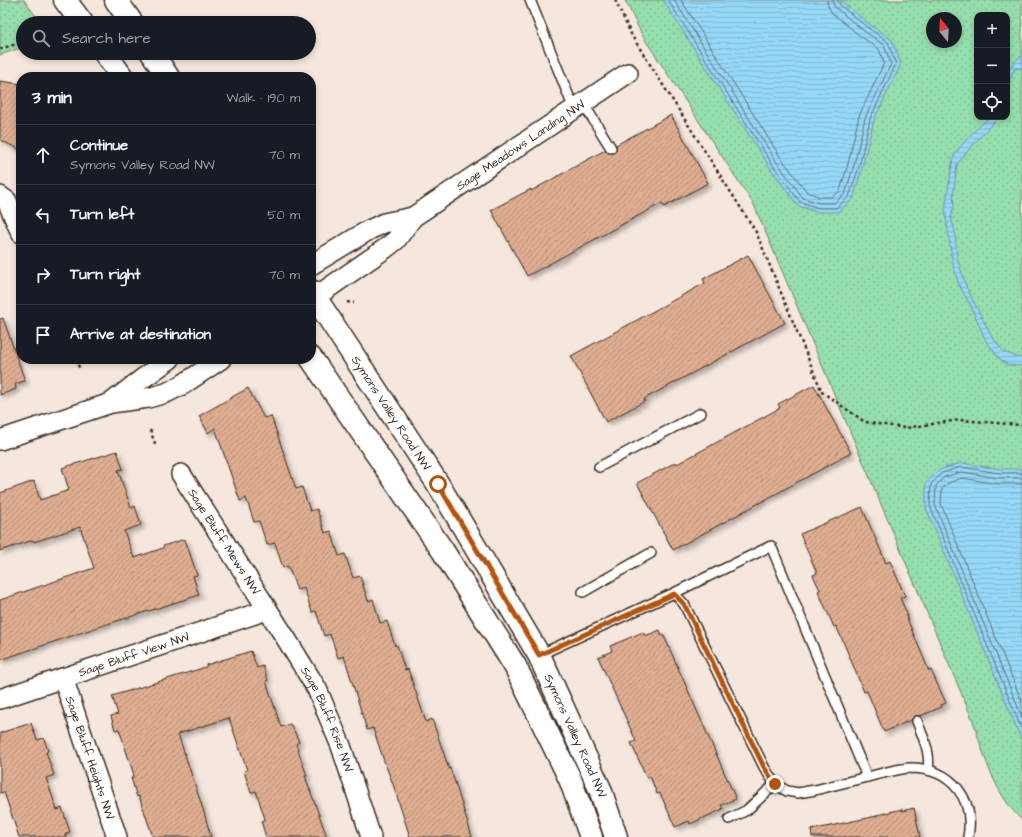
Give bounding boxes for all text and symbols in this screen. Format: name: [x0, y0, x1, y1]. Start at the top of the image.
north arrow: [926, 12, 962, 48]
map controls: [974, 12, 1010, 120]
button: +: [974, 12, 1010, 48]
search box: [16, 16, 316, 60]
icon: search: [30, 27, 52, 49]
text: Search here: [62, 28, 151, 49]
button: −: [974, 48, 1010, 84]
button: locate: [974, 84, 1010, 120]
text: 3 min: [32, 86, 72, 110]
text: Walk · 190 m: [226, 89, 300, 107]
street label: Sage Meadows Landing NW: [453, 95, 589, 194]
text: Continue: [70, 135, 128, 156]
icon: ahead: [32, 144, 54, 166]
text: 70 m: [268, 146, 300, 164]
text: Symons Valley Road NW: [70, 156, 215, 174]
icon: left: [32, 204, 54, 226]
text: Turn left: [70, 204, 134, 225]
text: 50 m: [267, 206, 300, 224]
icon: right: [32, 264, 54, 286]
text: Turn right: [70, 264, 141, 285]
text: 70 m: [268, 266, 300, 284]
icon: arrive: [32, 324, 54, 346]
text: Arrive at destination: [70, 324, 211, 345]
street label: Symons Valley Road NW: [347, 352, 436, 474]
route start: [429, 475, 447, 493]
street label: Sage Bluff Mews NW: [184, 485, 265, 598]
street label: Sage Bluff View NW: [76, 628, 192, 681]
street label: Sage Bluff Rise NW: [297, 663, 358, 774]
street label: Symons Valley Road NW: [540, 671, 611, 800]
street label: Sage Bluff Heights NW: [61, 694, 119, 822]
route end: [766, 775, 784, 793]

